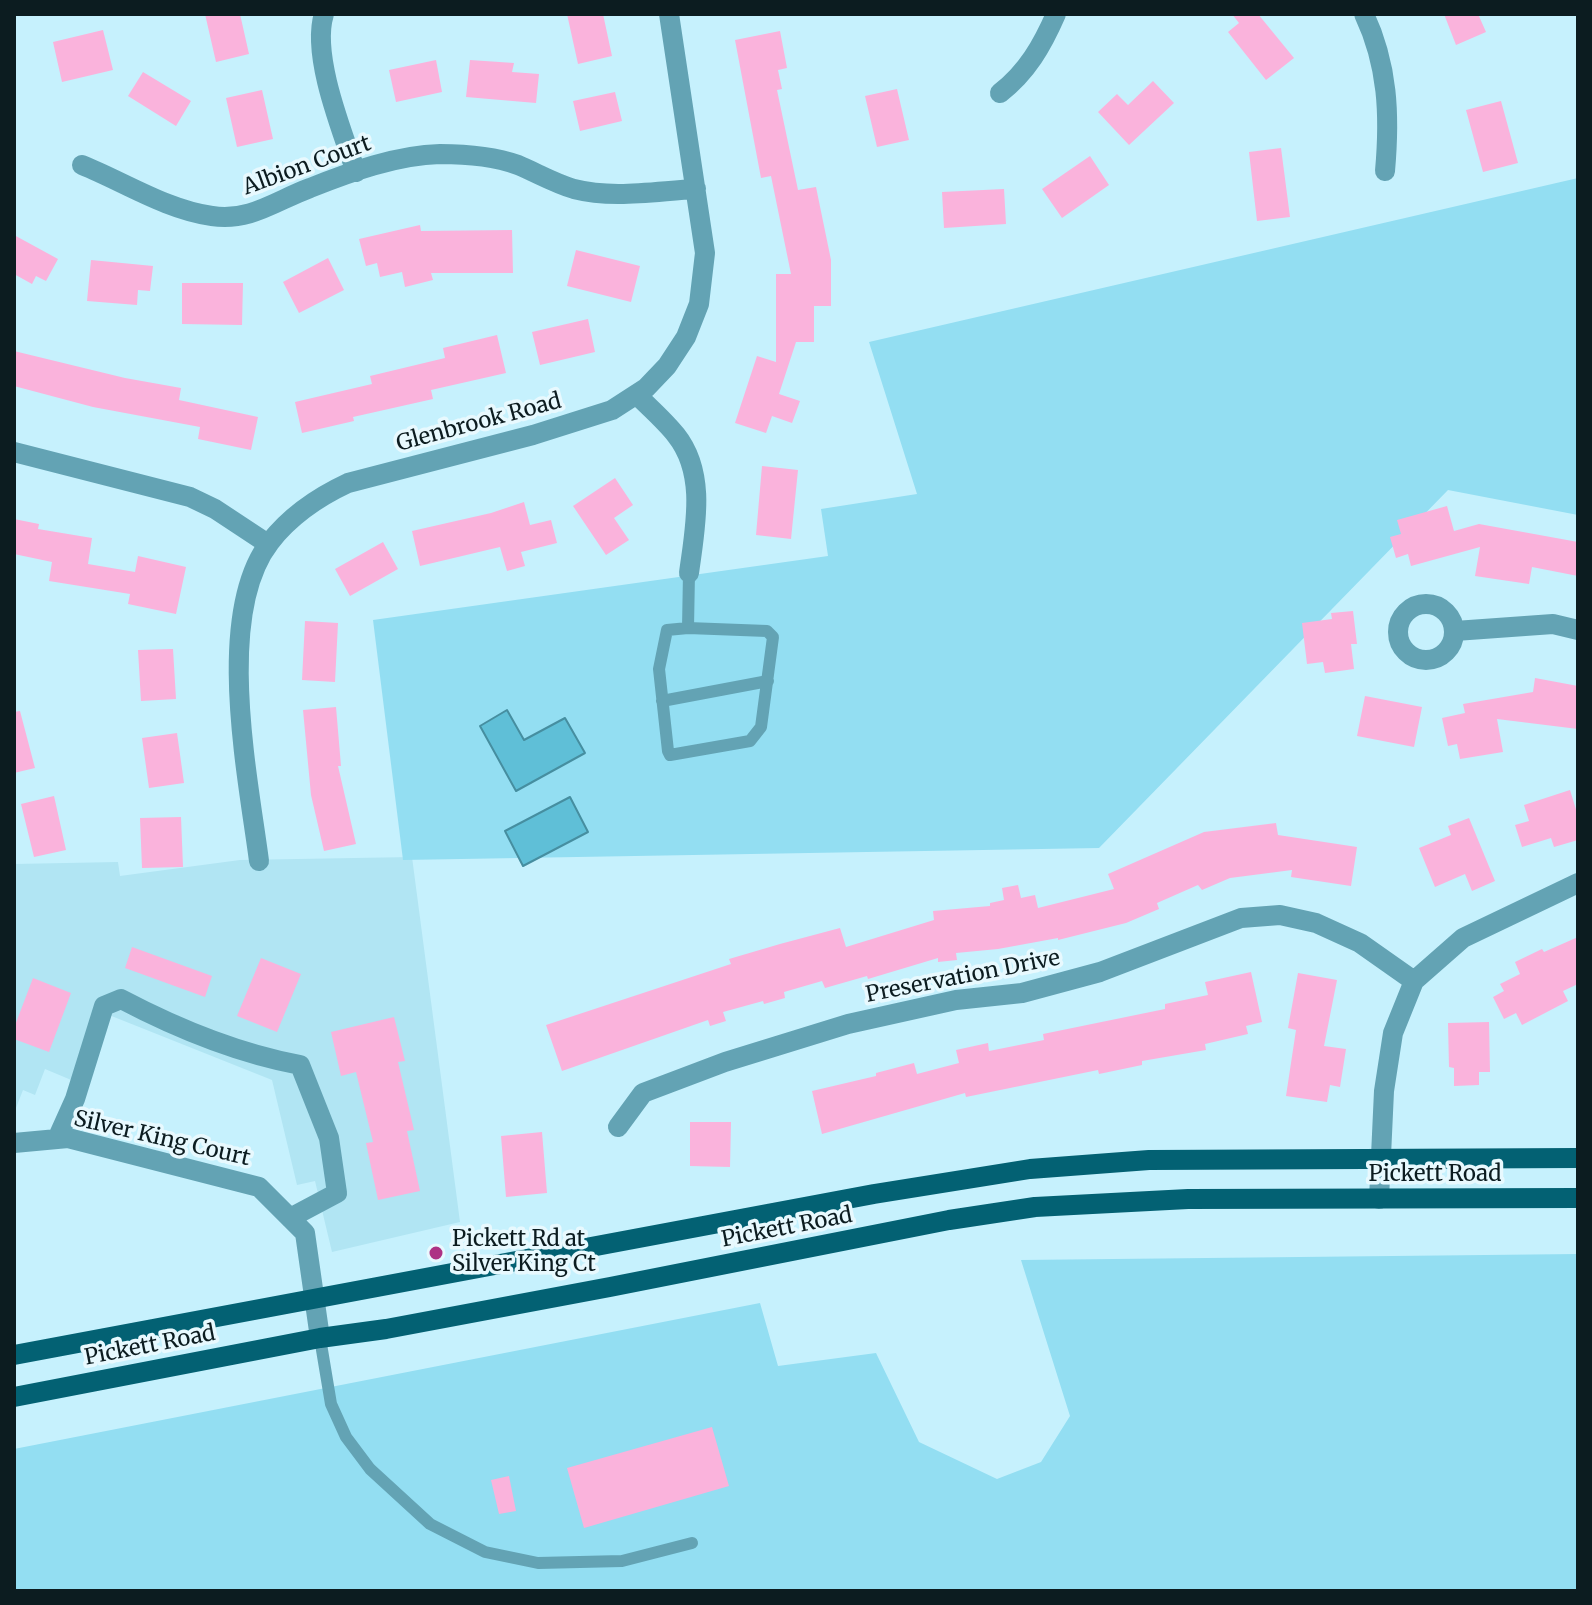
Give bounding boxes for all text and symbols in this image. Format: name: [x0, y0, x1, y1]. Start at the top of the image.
street label: Albion Court: [239, 131, 375, 201]
street label: Glenbrook Road: [394, 388, 564, 458]
street label: Preservation Drive: [864, 945, 1062, 1009]
street label: Silver King Court: [71, 1106, 253, 1172]
street label: Pickett Road: [1369, 1162, 1501, 1188]
street label: Pickett Road: [719, 1202, 855, 1254]
place label: Pickett Rd at Silver King Ct: [452, 1227, 596, 1278]
marker: Pickett Rd at Silver King Ct: [427, 1244, 445, 1262]
street label: Pickett Road: [82, 1320, 218, 1372]

